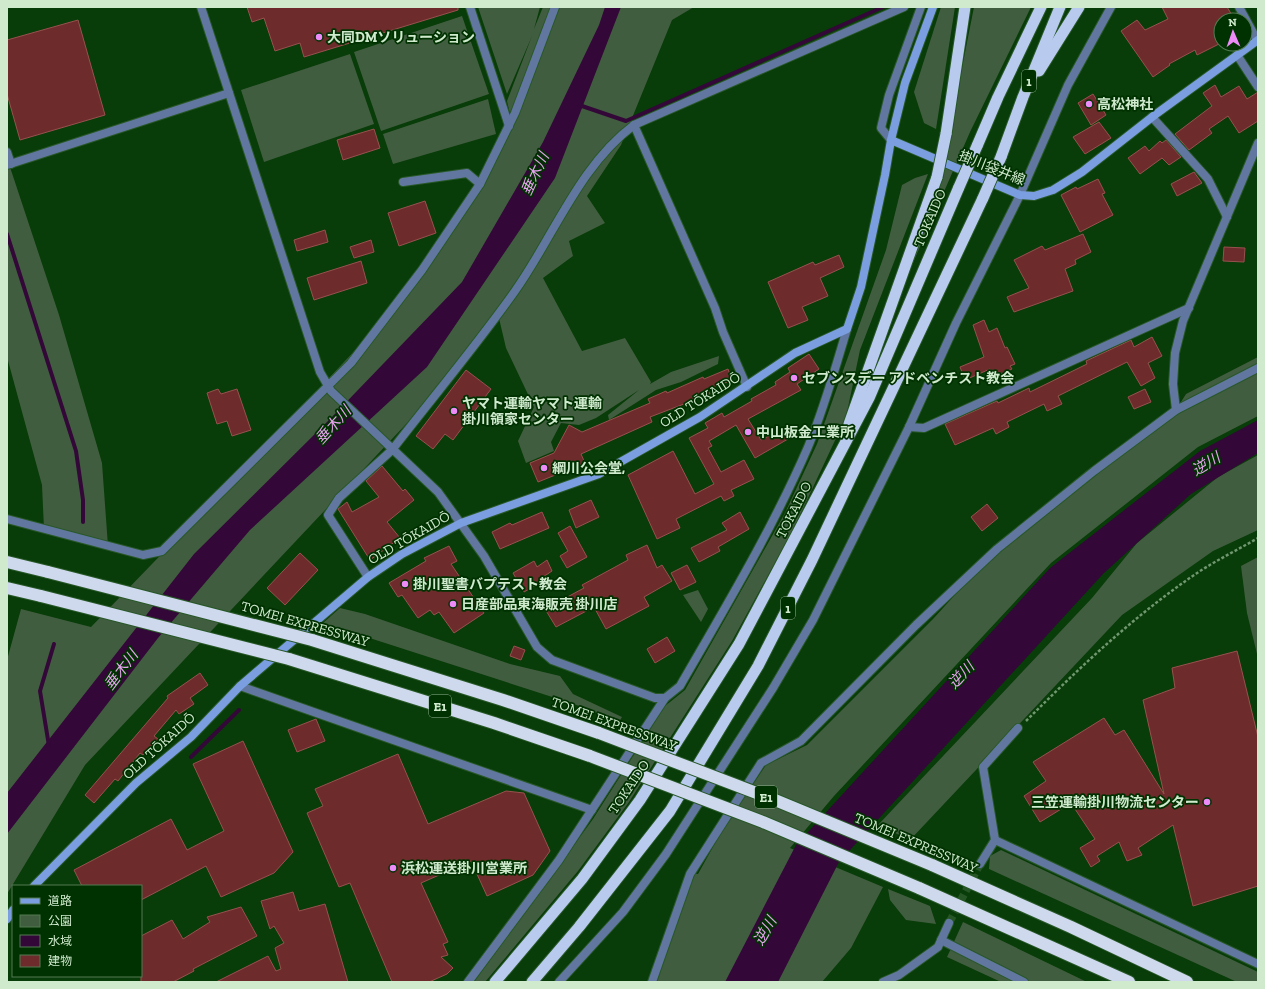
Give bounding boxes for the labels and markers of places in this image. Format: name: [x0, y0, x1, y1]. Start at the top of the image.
place label: 大同DMソリューション: [327, 29, 475, 46]
marker: 大同DMソリューション: [314, 32, 324, 42]
place label: 高松神社: [1097, 96, 1153, 113]
marker: 高松神社: [1084, 99, 1094, 109]
place label: セブンスデー アドベンチスト教会: [802, 370, 1014, 387]
marker: セブンスデー アドベンチスト教会: [789, 373, 799, 383]
place label: ヤマト運輸ヤマト運輸 掛川領家センター: [462, 395, 602, 428]
marker: ヤマト運輸ヤマト運輸 掛川領家センター: [449, 406, 459, 416]
place label: 中山板金工業所: [756, 424, 854, 441]
marker: 中山板金工業所: [743, 427, 753, 437]
place label: 綱川公会堂,: [552, 460, 625, 477]
marker: 綱川公会堂,: [539, 463, 549, 473]
place label: 掛川聖書バプテスト教会: [413, 576, 567, 593]
marker: 掛川聖書バプテスト教会: [400, 579, 410, 589]
place label: 日産部品東海販売 掛川店: [461, 596, 618, 613]
marker: 日産部品東海販売 掛川店: [448, 599, 458, 609]
place label: 三笠運輸掛川物流センター: [1031, 794, 1199, 811]
marker: 三笠運輸掛川物流センター: [1202, 797, 1212, 807]
place label: 浜松運送掛川営業所: [401, 860, 527, 877]
marker: 浜松運送掛川営業所: [388, 863, 398, 873]

